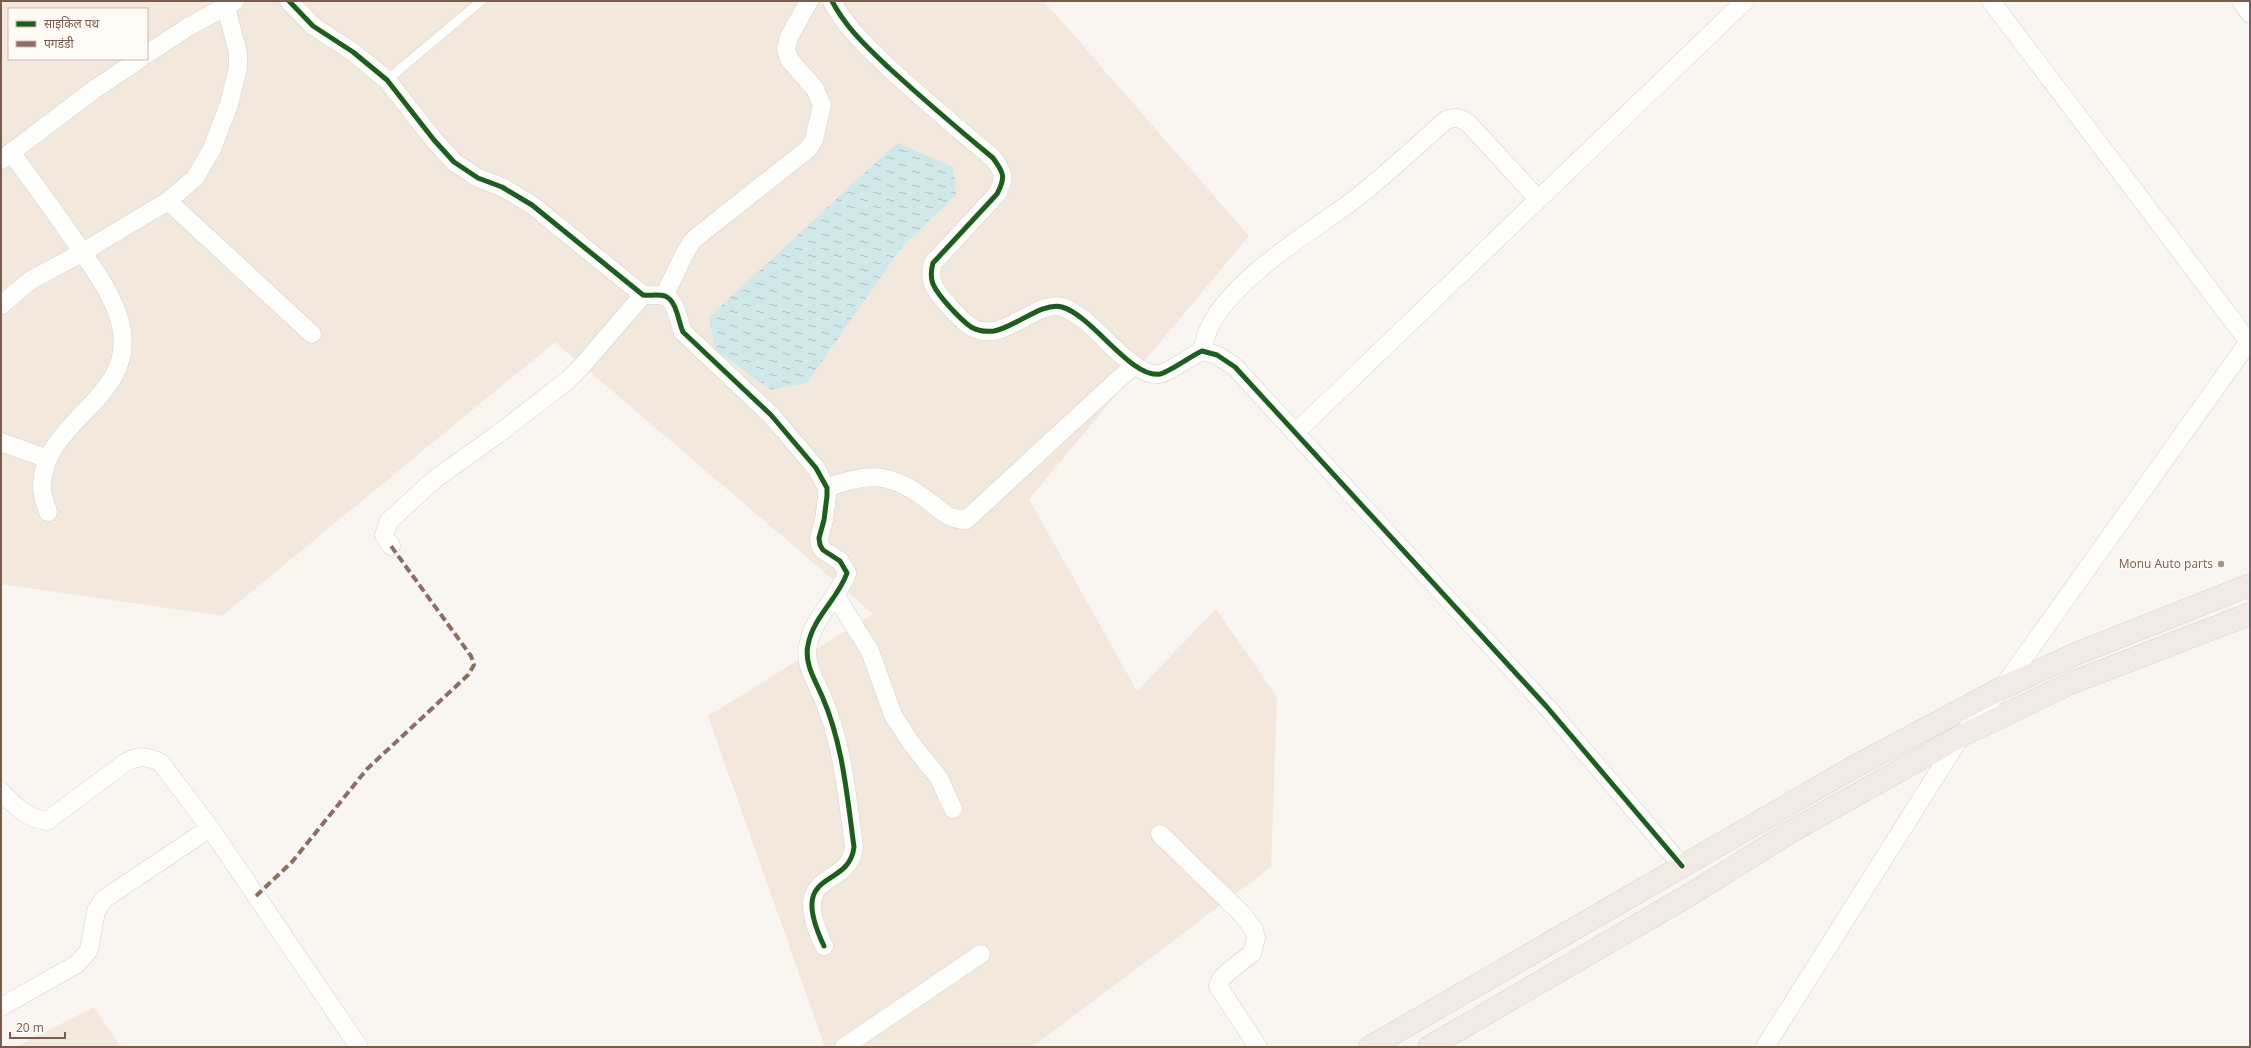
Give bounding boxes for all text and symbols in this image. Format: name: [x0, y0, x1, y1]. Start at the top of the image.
legend: [8, 8, 148, 60]
text: साइकिल पथ: [44, 15, 100, 32]
text: पगडंडी: [44, 35, 74, 52]
place label: Monu Auto parts: [2119, 555, 2213, 572]
marker: Monu Auto parts: [2216, 559, 2226, 569]
scale bar: [10, 1014, 65, 1040]
text: 20 m: [16, 1019, 44, 1036]

